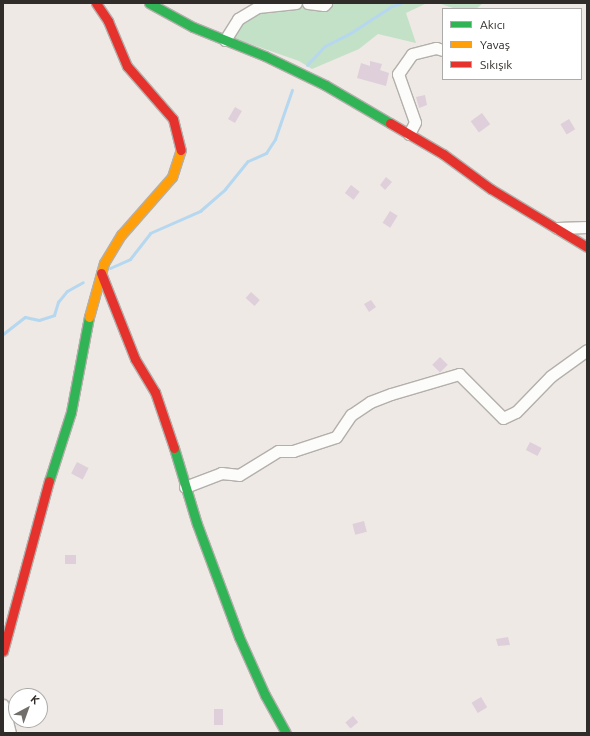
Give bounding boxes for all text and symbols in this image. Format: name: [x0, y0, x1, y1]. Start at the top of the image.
legend: [442, 8, 582, 80]
text: Akıcı: [480, 18, 505, 31]
text: Yavaş: [480, 38, 510, 51]
text: Sıkışık: [480, 58, 512, 71]
north arrow: [8, 688, 48, 728]
text: K: [29, 693, 42, 707]

